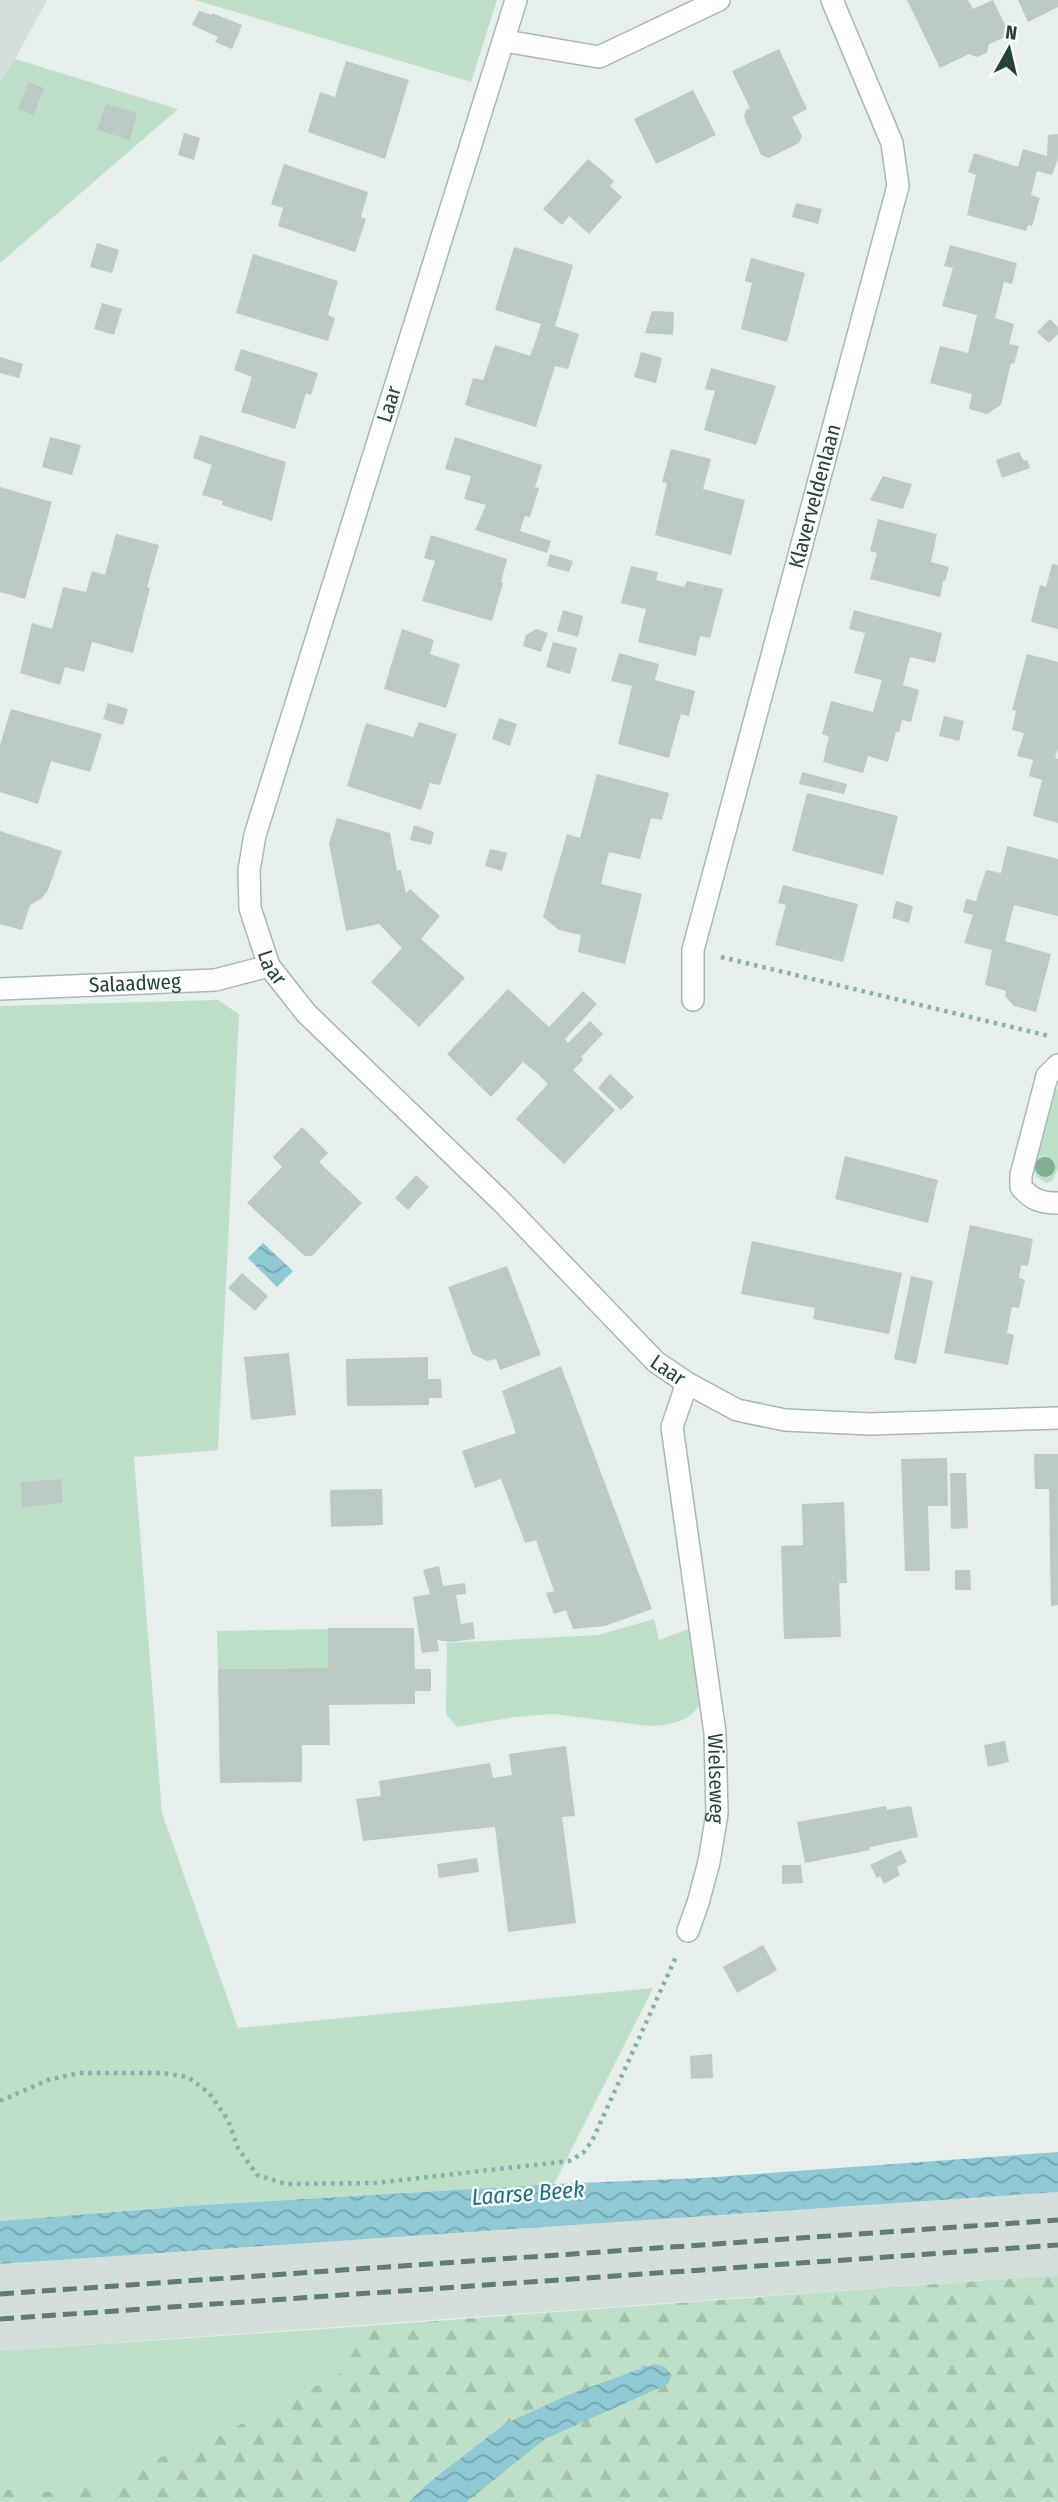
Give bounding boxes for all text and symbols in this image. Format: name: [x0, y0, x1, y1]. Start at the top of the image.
north arrow: [974, 14, 1044, 84]
text: N: [1004, 20, 1019, 45]
street label: Laar: [371, 382, 407, 425]
street label: Klaverveldenlaan: [783, 421, 847, 571]
street label: Laar: [252, 947, 293, 991]
street label: Salaadweg: [89, 968, 181, 998]
street label: Laar: [645, 1349, 691, 1392]
street label: Wielseweg: [702, 1733, 730, 1826]
water label: Laarse Beek: [471, 2175, 585, 2211]

